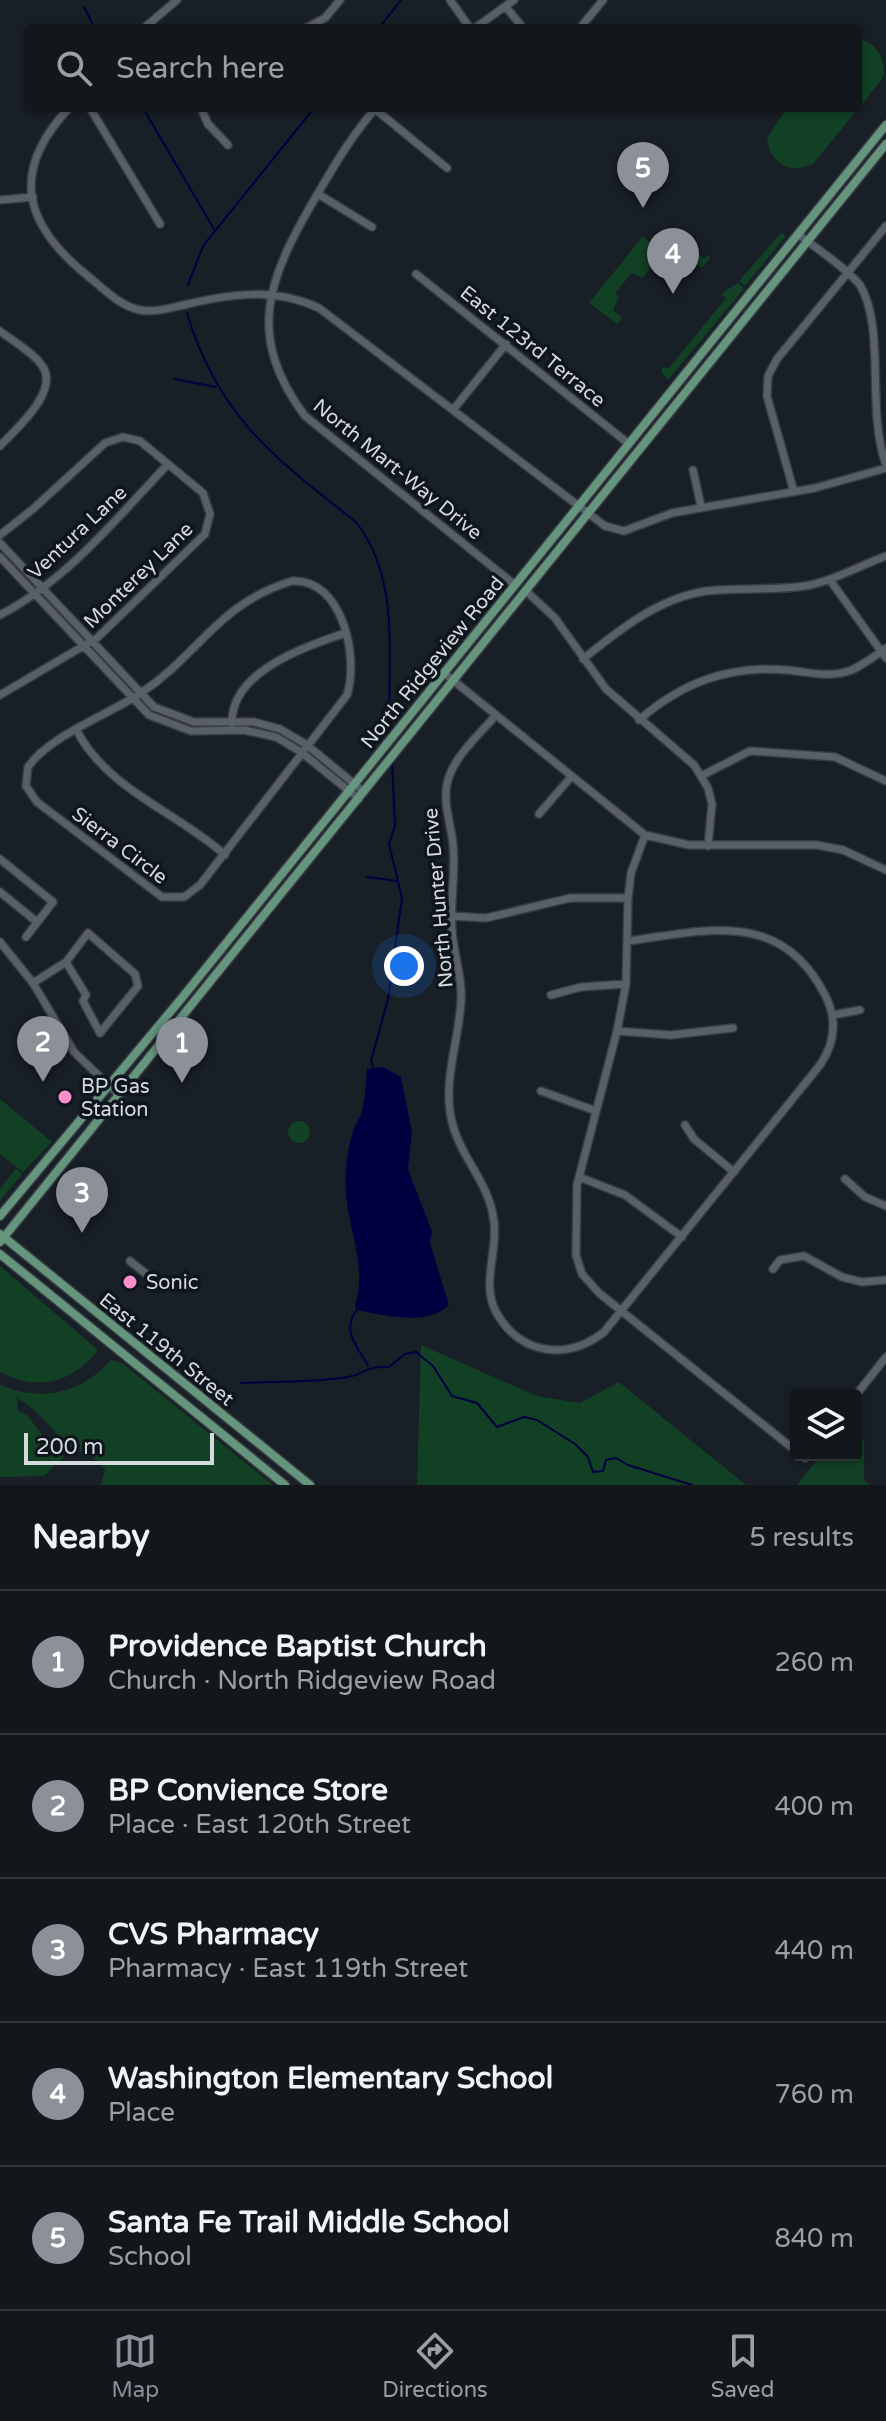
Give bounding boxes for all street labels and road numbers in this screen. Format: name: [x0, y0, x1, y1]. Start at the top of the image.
street label: East 123rd Terrace: [455, 281, 610, 413]
street label: North Mart-Way Drive: [308, 394, 487, 545]
street label: Ventura Lane: [23, 481, 132, 585]
street label: Monterey Lane: [79, 518, 198, 634]
street label: North Ridgeview Road: [356, 572, 510, 753]
street label: Sierra Circle: [67, 802, 172, 890]
street label: North Hunter Drive: [419, 807, 459, 989]
street label: East 119th Street: [94, 1288, 239, 1412]

